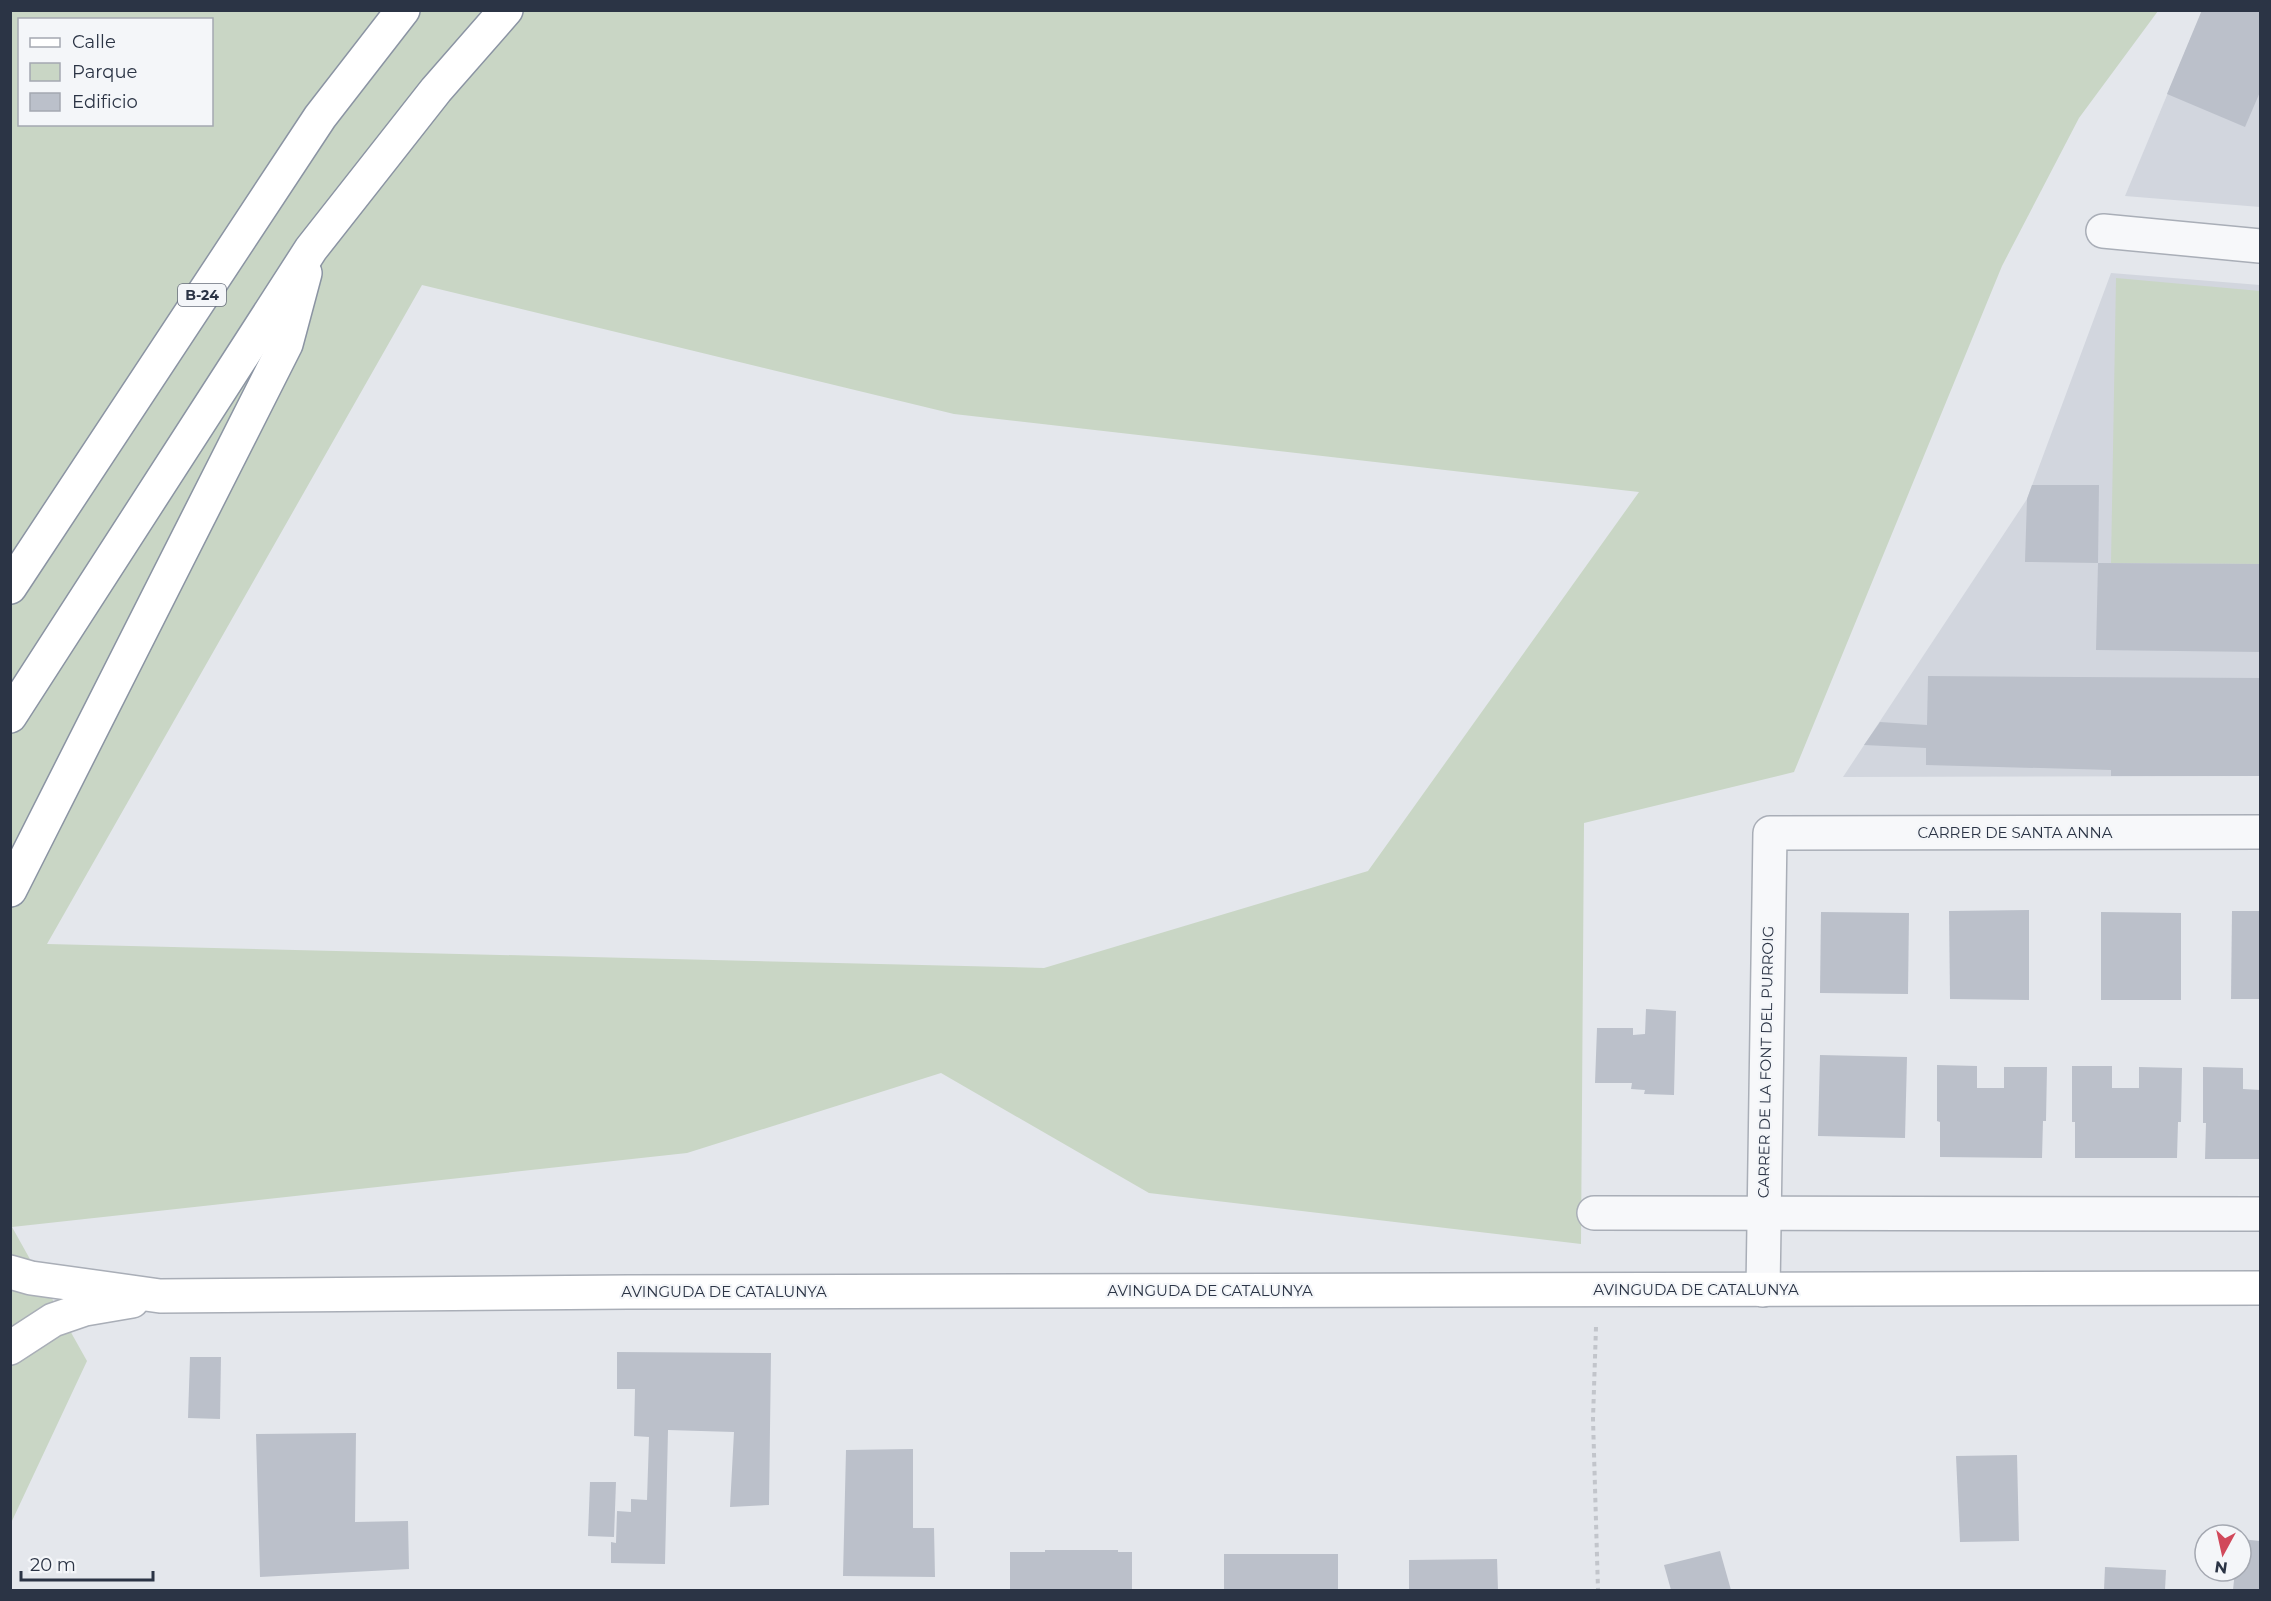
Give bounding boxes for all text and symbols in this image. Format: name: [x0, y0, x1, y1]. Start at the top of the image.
legend: [18, 18, 213, 126]
text: Calle: [72, 31, 116, 53]
text: Parque: [72, 61, 138, 83]
text: Edificio: [72, 91, 138, 113]
road number: B-24: [178, 284, 226, 306]
street label: CARRER DE SANTA ANNA: [1918, 823, 2113, 842]
street label: CARRER DE LA FONT DEL PURROIG: [1754, 926, 1777, 1198]
street label: AVINGUDA DE CATALUNYA: [1593, 1280, 1799, 1299]
street label: AVINGUDA DE CATALUNYA: [1107, 1281, 1313, 1300]
street label: AVINGUDA DE CATALUNYA: [621, 1282, 827, 1301]
north arrow: [2193, 1523, 2253, 1583]
scale bar: [21, 1544, 153, 1582]
text: 20 m: [30, 1554, 76, 1576]
text: N: [2213, 1557, 2229, 1578]

